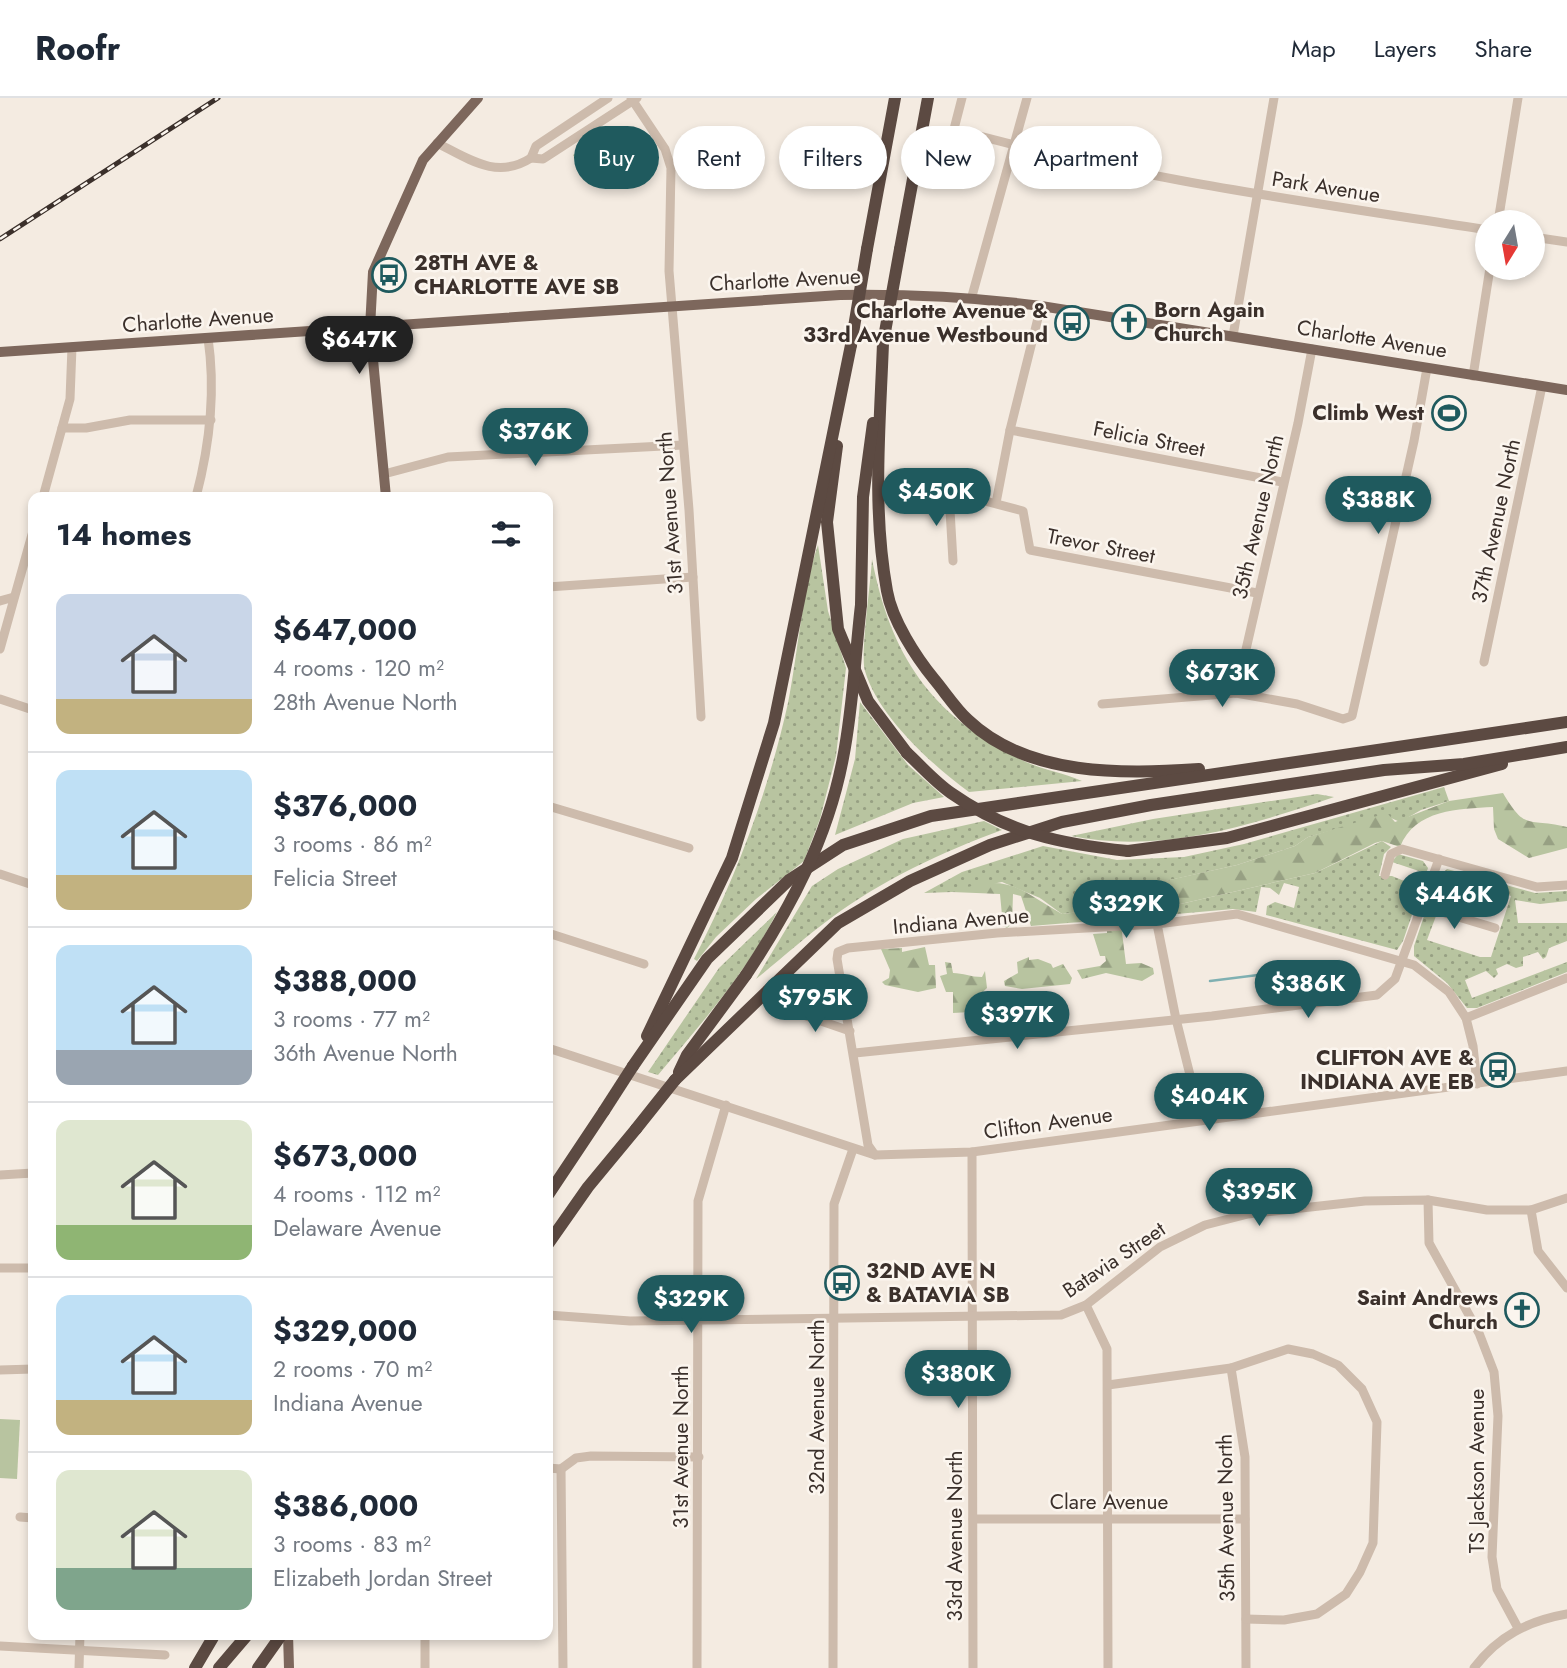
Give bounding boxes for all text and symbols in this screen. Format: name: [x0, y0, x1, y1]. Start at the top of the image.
text: Roofr: [35, 25, 120, 72]
text: Map: [1291, 31, 1336, 66]
text: Layers: [1374, 31, 1436, 66]
text: Share: [1474, 31, 1532, 66]
chip: Buy: [574, 126, 659, 189]
chip: Rent: [673, 126, 765, 189]
chip: Filters: [779, 126, 887, 189]
chip: New: [901, 126, 995, 189]
chip: Apartment: [1009, 126, 1162, 189]
street label: Park Avenue: [1270, 164, 1382, 210]
north arrow: [1475, 210, 1545, 280]
map controls: [1475, 210, 1545, 280]
place label: 28TH AVE & CHARLOTTE AVE SB: [414, 248, 619, 302]
bus stop icon: 28TH AVE & CHARLOTTE AVE SB: [370, 256, 408, 294]
street label: Charlotte Avenue: [709, 261, 862, 299]
place label: Born Again Church: [1154, 295, 1265, 349]
place label: Charlotte Avenue & 33rd Avenue Westbound: [803, 296, 1048, 350]
street label: Charlotte Avenue: [121, 300, 275, 340]
church icon: Born Again Church: [1110, 303, 1148, 341]
bus stop icon: Charlotte Avenue & 33rd Avenue Westbound: [1053, 304, 1091, 342]
street label: Charlotte Avenue: [1295, 312, 1449, 366]
pin: $647K: [310, 316, 408, 376]
text: $647K: [321, 322, 397, 356]
sports icon: Climb West: [1430, 394, 1468, 432]
place label: Climb West: [1312, 398, 1424, 428]
pin: $376K: [486, 408, 584, 468]
street label: Felicia Street: [1091, 413, 1207, 465]
text: $376K: [498, 414, 572, 448]
street label: 31st Avenue North: [649, 430, 691, 596]
street label: 35th Avenue North: [1224, 432, 1292, 602]
street label: 37th Avenue North: [1464, 436, 1528, 606]
pin: $450K: [887, 468, 985, 528]
text: $450K: [898, 474, 974, 508]
pin: $388K: [1329, 476, 1427, 536]
text: $388K: [1341, 482, 1415, 516]
text: 14 homes: [56, 513, 191, 556]
icon: filters: [487, 515, 525, 553]
street label: Trevor Street: [1044, 521, 1158, 571]
text: $647,000: [273, 608, 417, 651]
icon: home: [112, 622, 196, 706]
pin: $673K: [1173, 650, 1271, 709]
text: 4 rooms · 120 m²: [273, 651, 444, 685]
text: $673K: [1185, 655, 1259, 689]
text: 28th Avenue North: [273, 685, 458, 719]
text: $376,000: [273, 784, 417, 827]
icon: home: [112, 798, 196, 882]
text: 3 rooms · 86 m²: [273, 827, 432, 861]
text: Felicia Street: [273, 861, 397, 895]
pin: $446K: [1405, 872, 1503, 931]
text: $446K: [1415, 877, 1493, 911]
pin: $329K: [1077, 880, 1175, 940]
text: $329K: [1088, 886, 1164, 920]
street label: Indiana Avenue: [892, 900, 1030, 942]
text: $388,000: [273, 959, 417, 1002]
pin: $386K: [1259, 960, 1357, 1020]
text: $386K: [1271, 966, 1345, 1000]
icon: home: [112, 973, 196, 1057]
pin: $795K: [766, 974, 864, 1034]
text: $795K: [778, 980, 852, 1014]
pin: $397K: [968, 992, 1066, 1051]
text: $397K: [980, 997, 1054, 1031]
text: 3 rooms · 77 m²: [273, 1002, 430, 1036]
text: 36th Avenue North: [273, 1036, 458, 1070]
place label: CLIFTON AVE & INDIANA AVE EB: [1300, 1043, 1474, 1097]
bus stop icon: CLIFTON AVE & INDIANA AVE EB: [1479, 1051, 1517, 1089]
pin: $404K: [1160, 1074, 1258, 1133]
text: $404K: [1170, 1079, 1248, 1113]
street label: Clifton Avenue: [982, 1099, 1115, 1147]
text: $673,000: [273, 1134, 417, 1177]
icon: home: [112, 1148, 196, 1232]
pin: $395K: [1210, 1168, 1308, 1228]
text: $395K: [1222, 1174, 1296, 1208]
text: 4 rooms · 112 m²: [273, 1177, 440, 1211]
text: Delaware Avenue: [273, 1211, 441, 1245]
street label: Batavia Street: [1057, 1215, 1171, 1305]
place label: 32ND AVE N & BATAVIA SB: [866, 1256, 1010, 1310]
bus stop icon: 32ND AVE N & BATAVIA SB: [823, 1264, 861, 1302]
pin: $329K: [642, 1276, 740, 1335]
text: $329K: [653, 1281, 729, 1315]
place label: Saint Andrews Church: [1357, 1283, 1498, 1337]
church icon: Saint Andrews Church: [1503, 1291, 1541, 1329]
text: $329,000: [273, 1309, 417, 1352]
street label: 32nd Avenue North: [802, 1319, 832, 1495]
icon: home: [112, 1323, 196, 1407]
pin: $380K: [909, 1350, 1007, 1410]
text: 2 rooms · 70 m²: [273, 1352, 432, 1386]
text: $380K: [921, 1356, 995, 1390]
street label: 31st Avenue North: [666, 1365, 696, 1529]
text: Indiana Avenue: [273, 1386, 423, 1420]
street label: TS Jackson Avenue: [1462, 1388, 1492, 1553]
street label: 35th Avenue North: [1210, 1434, 1242, 1602]
street label: 33rd Avenue North: [940, 1450, 970, 1622]
text: $386,000: [273, 1484, 418, 1527]
street label: Clare Avenue: [1050, 1487, 1169, 1517]
icon: home: [112, 1498, 196, 1582]
text: 3 rooms · 83 m²: [273, 1527, 431, 1561]
text: Elizabeth Jordan Street: [273, 1561, 492, 1595]

